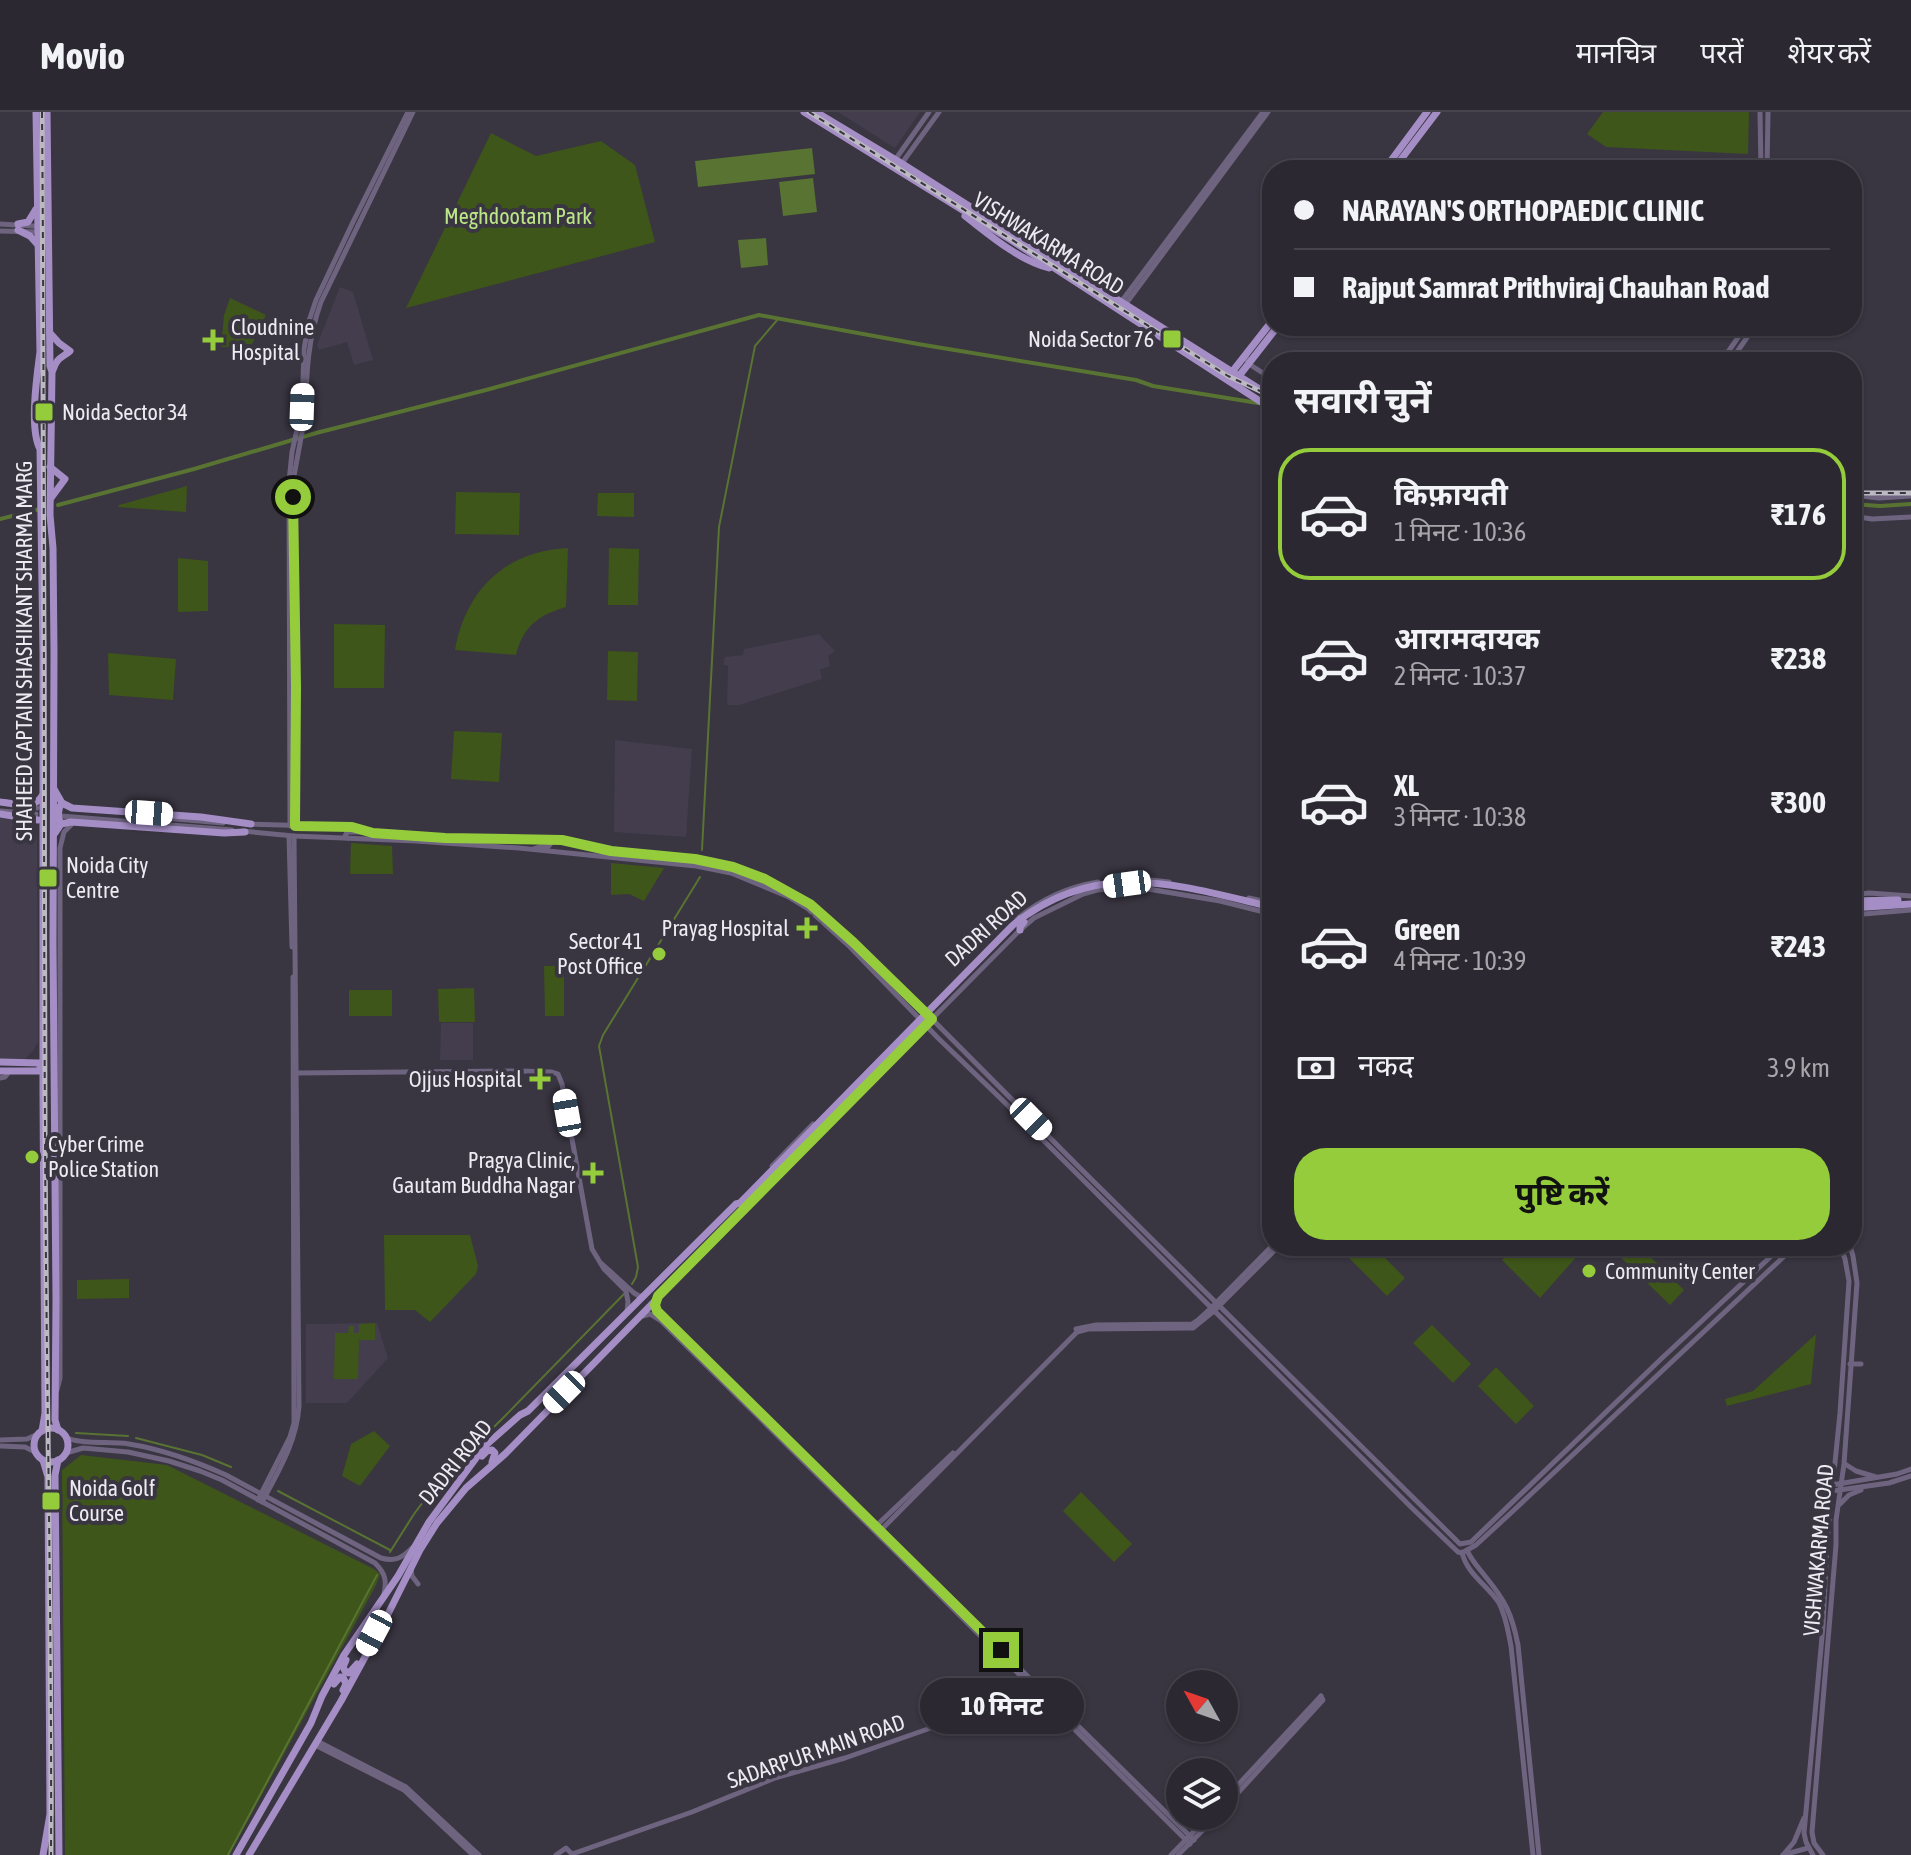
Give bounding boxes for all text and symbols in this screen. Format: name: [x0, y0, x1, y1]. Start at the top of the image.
text: Movio: [40, 34, 125, 77]
text: मानचित्र: [1576, 37, 1656, 69]
text: परतें: [1700, 37, 1743, 69]
text: शेयर करें: [1787, 37, 1871, 69]
street label: VISHWAKARMA ROAD: [969, 186, 1129, 300]
text: NARAYAN'S ORTHOPAEDIC CLINIC: [1342, 193, 1704, 227]
park label: Meghdootam Park: [444, 203, 592, 229]
text: Rajput Samrat Prithviraj Chauhan Road: [1342, 270, 1769, 304]
place label: Cloudnine Hospital: [231, 314, 314, 365]
place label: Noida Sector 76: [1028, 326, 1154, 352]
marker: Noida Sector 76: [1161, 328, 1183, 350]
marker: Cloudnine Hospital: [202, 329, 224, 351]
text: सवारी चुनें: [1294, 379, 1431, 421]
car: [289, 383, 315, 431]
place label: Noida Sector 34: [62, 399, 188, 425]
marker: Noida Sector 34: [33, 401, 55, 423]
street label: SHAHEED CAPTAIN SHASHIKANT SHARMA MARG: [11, 461, 37, 841]
text: किफ़ायती: [1394, 477, 1508, 511]
icon: car: [1298, 478, 1370, 550]
route start: [275, 479, 311, 515]
text: ₹176: [1771, 497, 1826, 531]
text: 1 मिनट · 10:36: [1394, 517, 1526, 547]
text: आरामदायक: [1394, 621, 1540, 655]
icon: car: [1298, 622, 1370, 694]
text: ₹238: [1771, 641, 1826, 675]
text: 2 मिनट · 10:37: [1394, 661, 1526, 691]
icon: car: [1298, 766, 1370, 838]
text: XL: [1394, 768, 1419, 802]
text: ₹300: [1771, 785, 1826, 819]
car: [124, 799, 174, 827]
text: 3 मिनट · 10:38: [1394, 802, 1526, 832]
place label: Noida City Centre: [66, 852, 148, 903]
marker: Noida City Centre: [37, 867, 59, 889]
car: [1102, 869, 1152, 899]
street label: DADRI ROAD: [939, 884, 1033, 972]
icon: car: [1298, 910, 1370, 982]
text: Green: [1394, 912, 1460, 946]
place label: Prayag Hospital: [662, 915, 789, 941]
marker: Prayag Hospital: [796, 917, 818, 939]
place label: Sector 41 Post Office: [557, 928, 643, 979]
text: ₹243: [1771, 929, 1826, 963]
marker: Sector 41 Post Office: [650, 945, 668, 963]
text: 4 मिनट · 10:39: [1394, 946, 1526, 976]
icon: cash: [1294, 1046, 1338, 1090]
text: नकद: [1358, 1048, 1414, 1082]
text: 3.9 km: [1767, 1053, 1830, 1083]
place label: Ojjus Hospital: [409, 1066, 522, 1092]
marker: Ojjus Hospital: [529, 1068, 551, 1090]
car: [551, 1087, 583, 1139]
car: [1006, 1094, 1056, 1144]
place label: Cyber Crime Police Station: [48, 1131, 159, 1182]
place label: Pragya Clinic, Gautam Buddha Nagar: [392, 1147, 576, 1198]
marker: Cyber Crime Police Station: [23, 1148, 41, 1166]
button: पुष्टि करें: [1294, 1148, 1830, 1240]
marker: Pragya Clinic, Gautam Buddha Nagar: [582, 1162, 604, 1184]
place label: Community Center: [1605, 1258, 1755, 1284]
marker: Community Center: [1580, 1262, 1598, 1280]
car: [539, 1367, 589, 1417]
street label: DADRI ROAD: [413, 1414, 497, 1510]
street label: VISHWAKARMA ROAD: [1798, 1463, 1838, 1637]
place label: Noida Golf Course: [69, 1475, 155, 1526]
marker: Noida Golf Course: [40, 1490, 62, 1512]
car: [352, 1606, 396, 1660]
route end: [983, 1632, 1019, 1668]
north arrow: [1166, 1670, 1238, 1742]
map controls: [1166, 1670, 1238, 1830]
callout: 10 मिनट: [919, 1678, 1083, 1734]
text: 10 मिनट: [961, 1691, 1043, 1721]
street label: SADARPUR MAIN ROAD: [724, 1708, 908, 1794]
button: layers: [1166, 1758, 1238, 1830]

